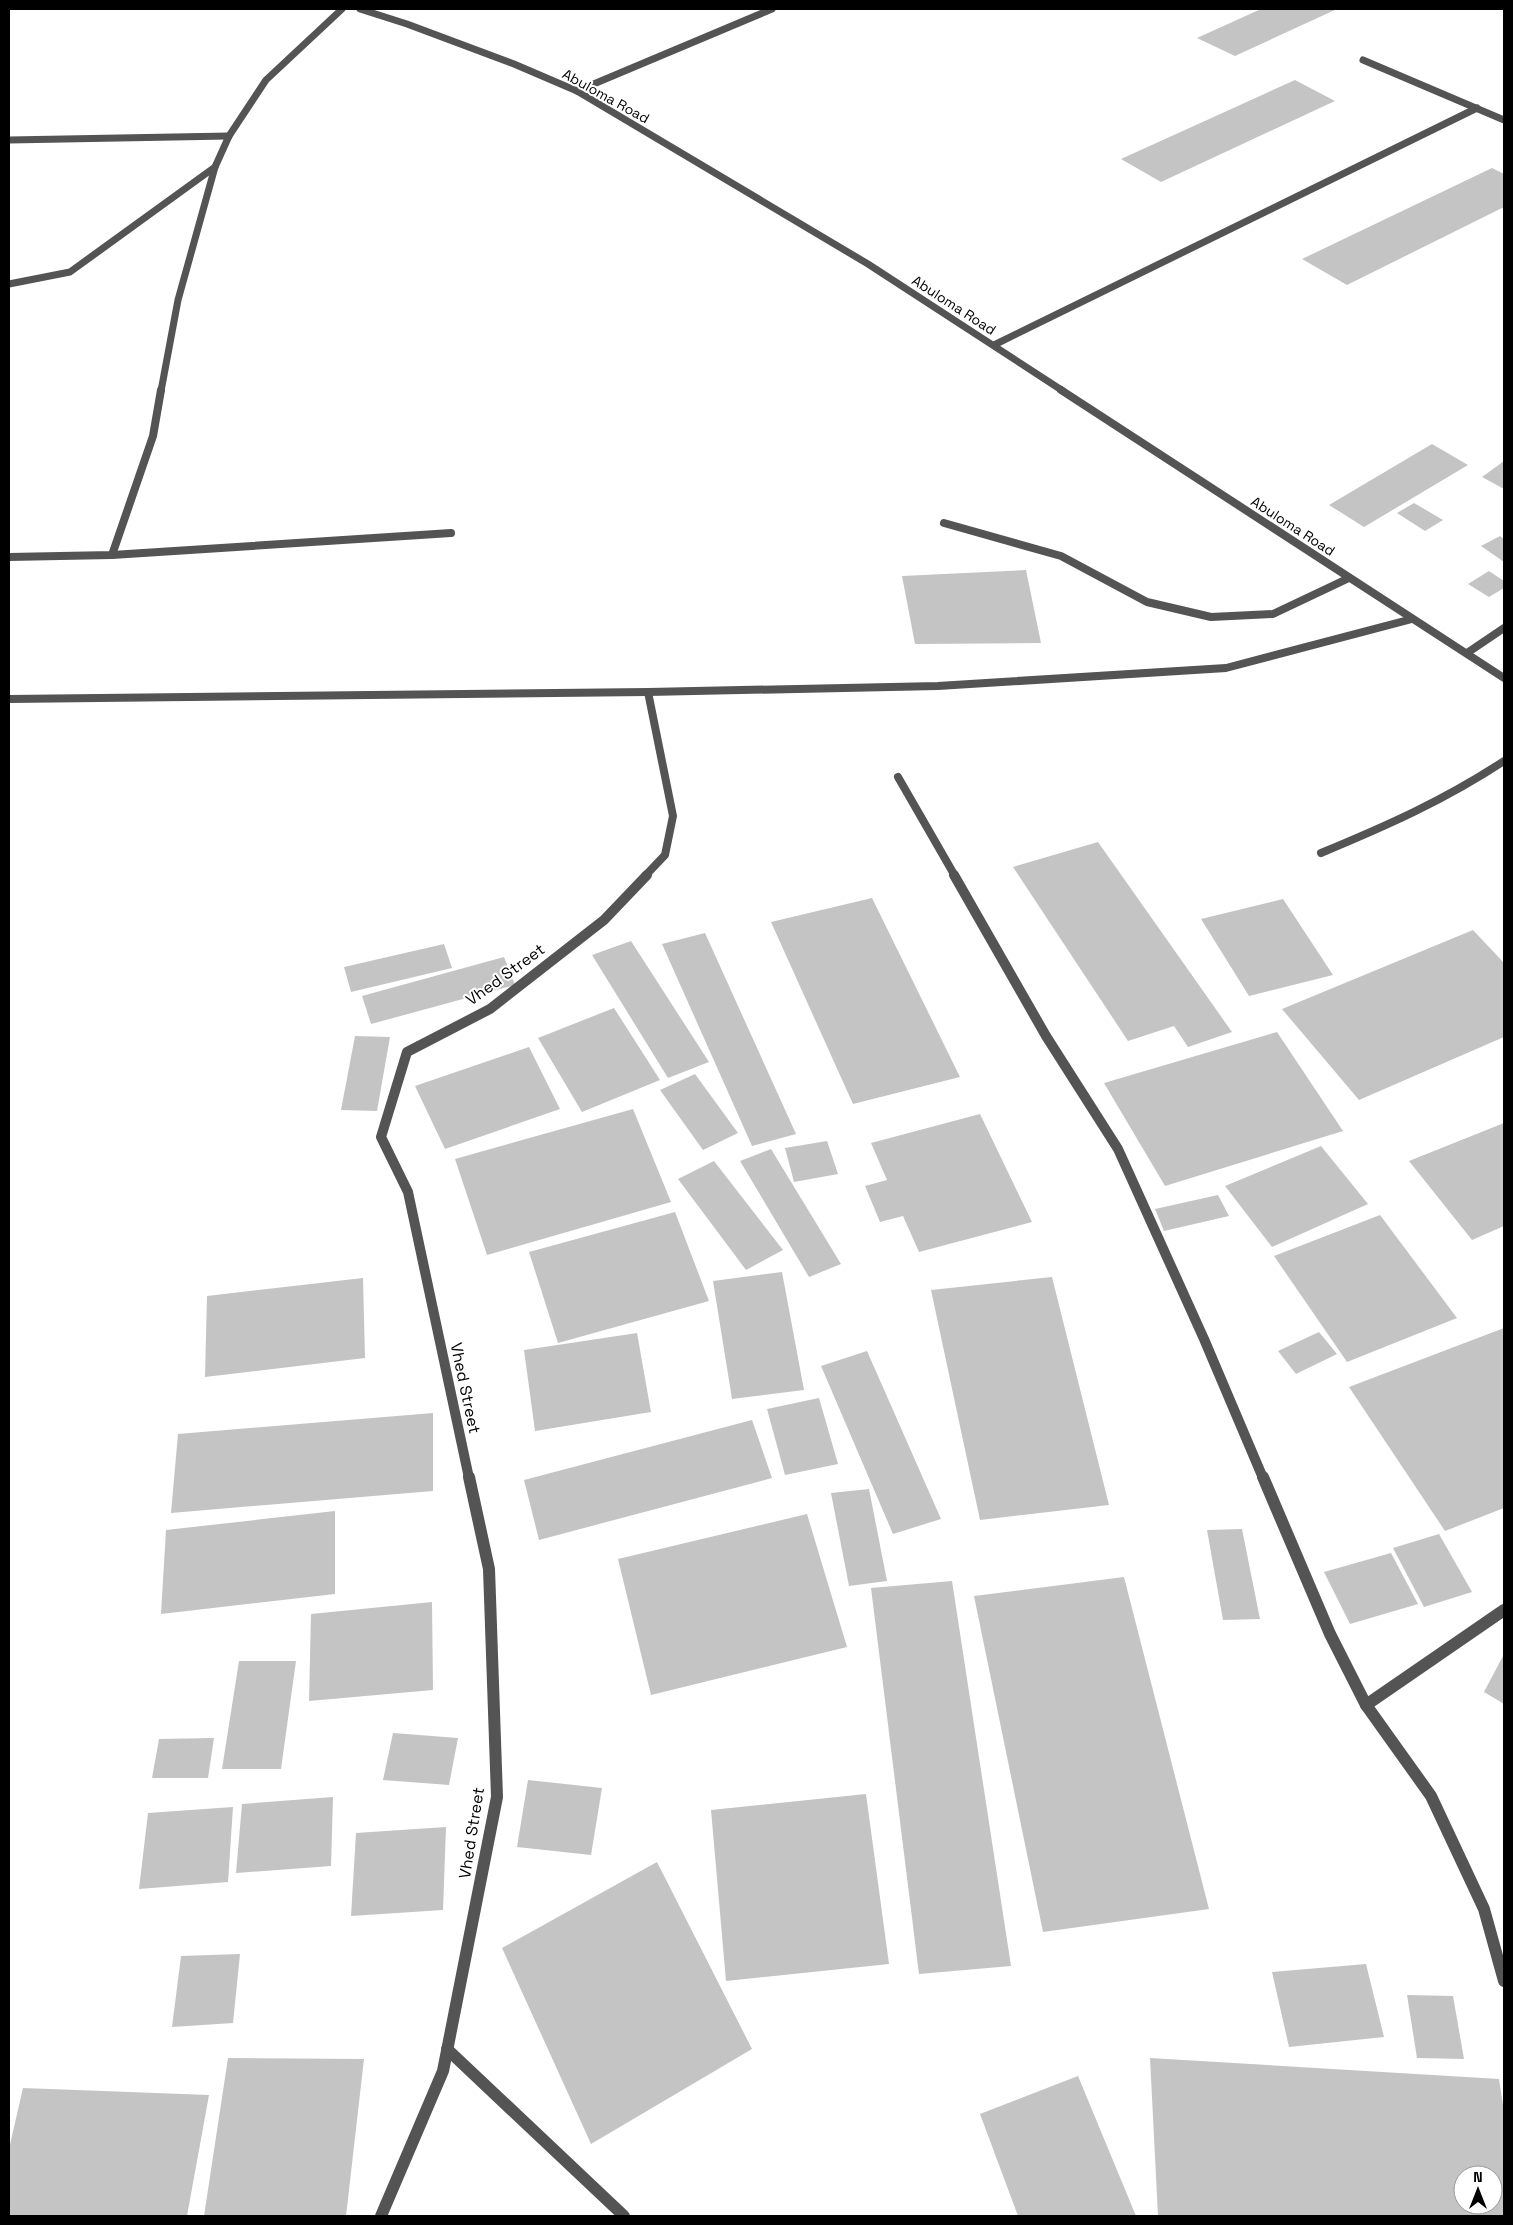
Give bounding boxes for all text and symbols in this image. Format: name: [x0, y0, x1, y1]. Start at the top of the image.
street label: Abuloma Road: [559, 65, 653, 127]
street label: Abuloma Road: [909, 271, 999, 339]
street label: Abuloma Road: [1248, 492, 1338, 560]
street label: Vhed Street: [462, 939, 549, 1010]
street label: Vhed Street: [446, 1341, 485, 1436]
street label: Vhed Street: [454, 1786, 489, 1880]
north arrow: [1453, 2165, 1503, 2215]
text: N: [1473, 2168, 1483, 2186]

